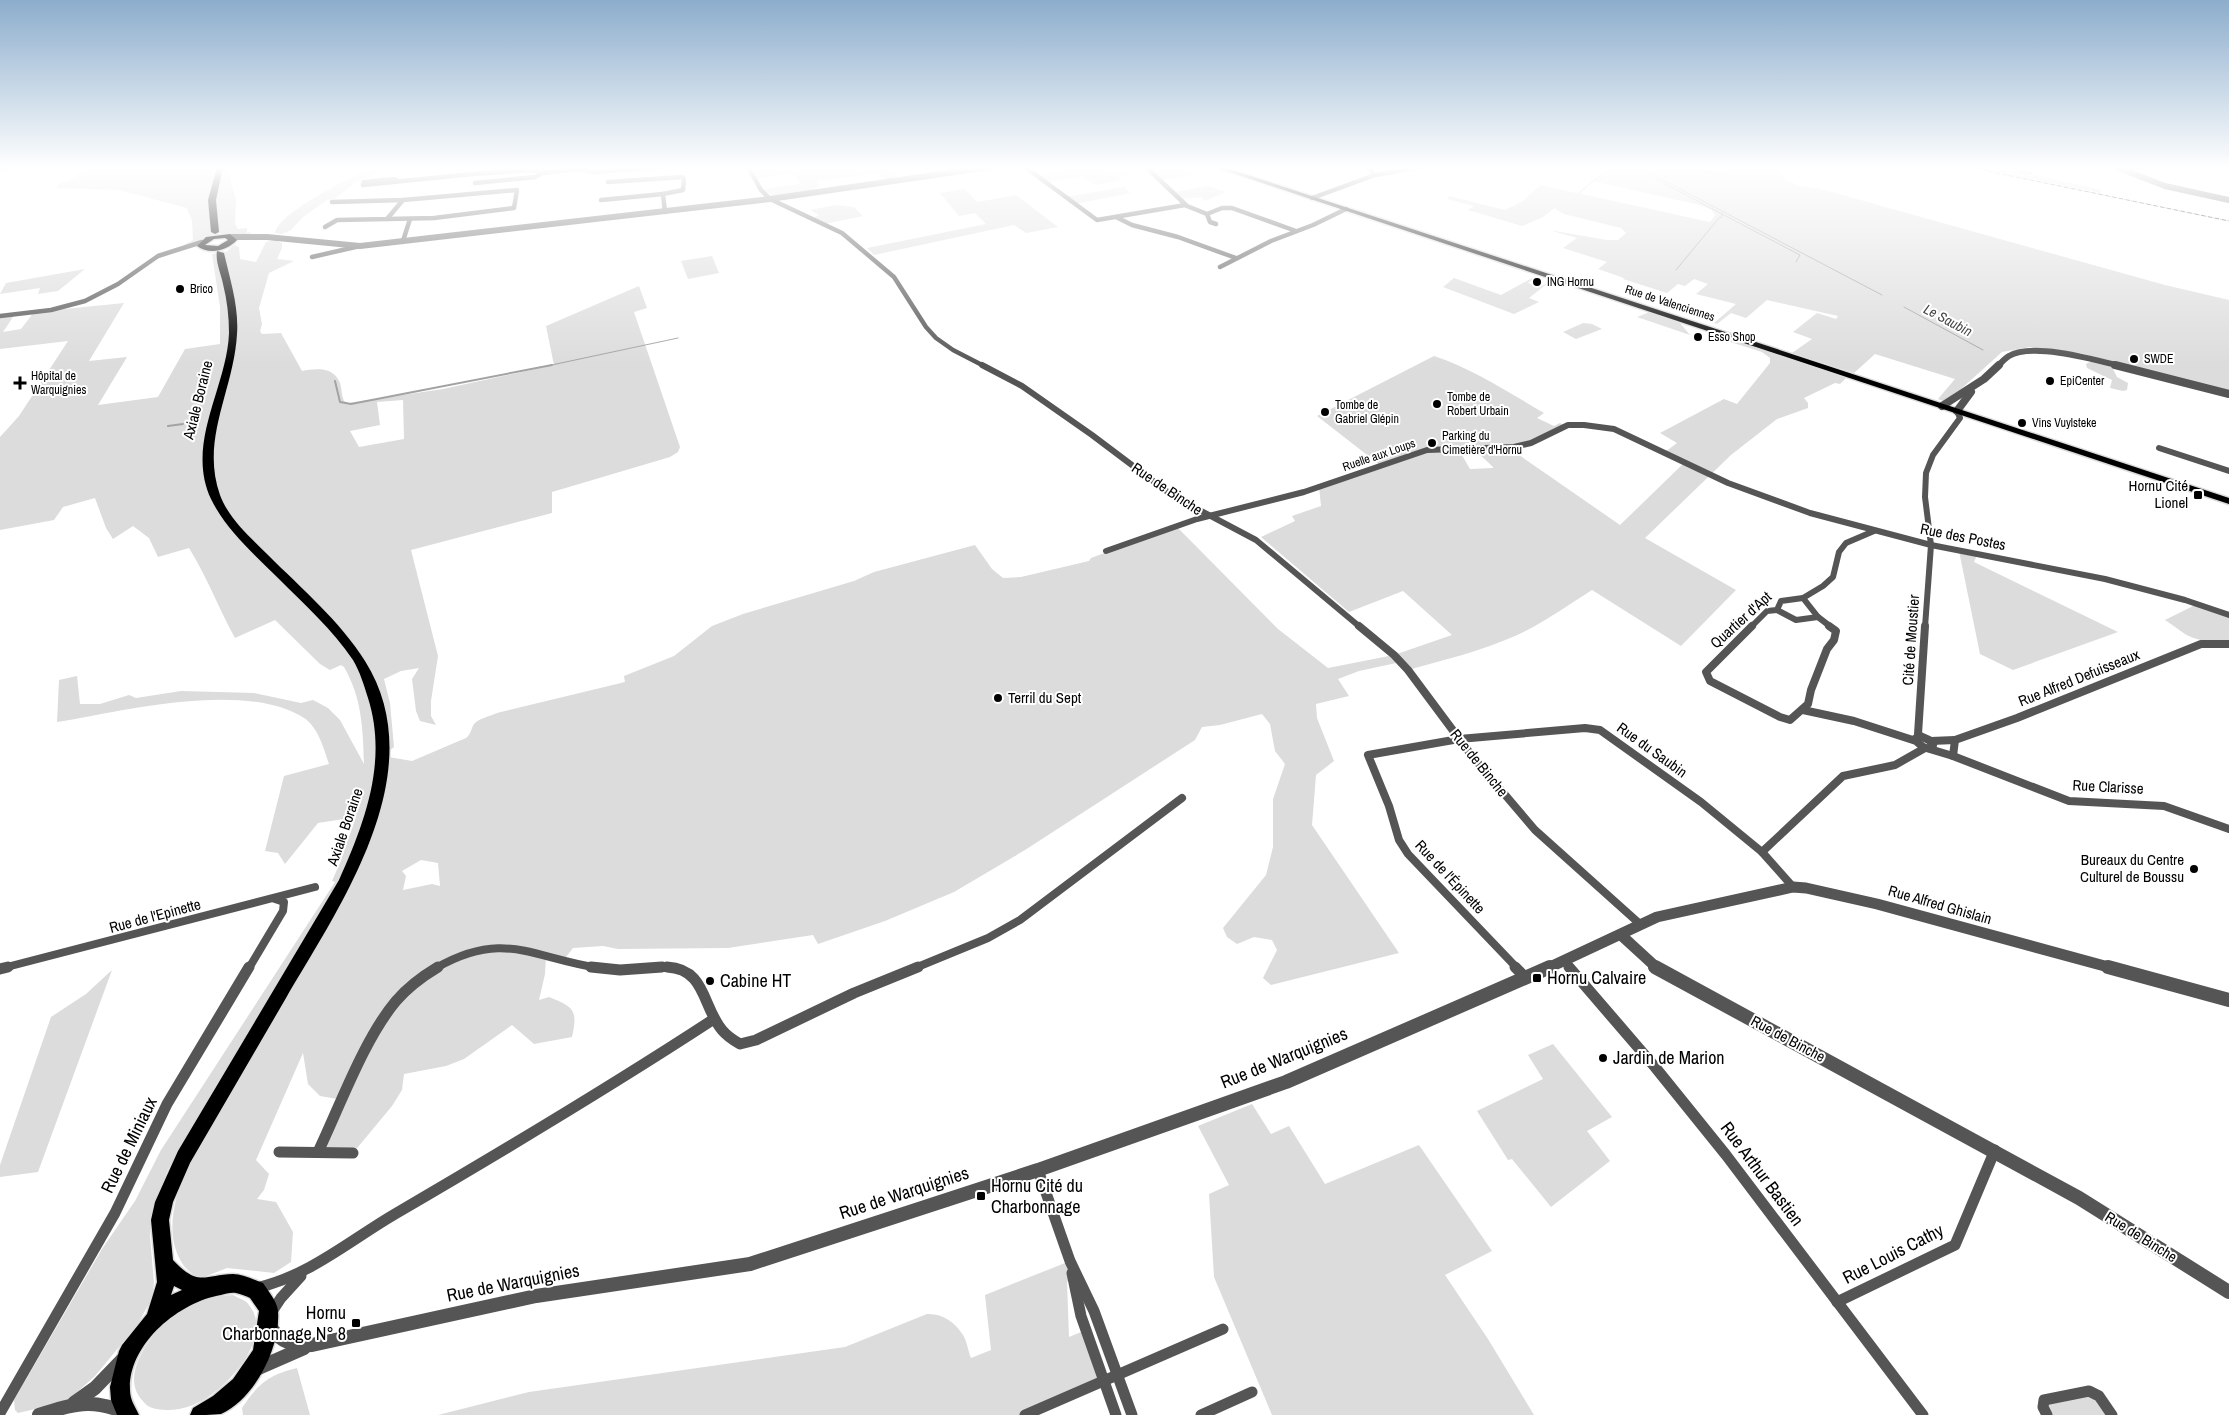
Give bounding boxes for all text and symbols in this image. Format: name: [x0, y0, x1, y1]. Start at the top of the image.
place label: ING Hornu: [1547, 274, 1594, 290]
marker: ING Hornu: [1531, 276, 1543, 288]
place label: Brico: [190, 281, 213, 297]
street label: Rue de Valenciennes: [1623, 281, 1717, 325]
marker: Brico: [174, 283, 186, 295]
water label: Le Saubin: [1921, 300, 1975, 340]
place label: Esso Shop: [1708, 329, 1756, 345]
marker: Esso Shop: [1692, 331, 1704, 343]
place label: SWDE: [2144, 351, 2174, 367]
marker: SWDE: [2128, 353, 2140, 365]
street label: Axiale Boraine: [177, 358, 218, 443]
place label: Hôpital de Warquignies: [31, 368, 87, 398]
place label: EpiCenter: [2060, 373, 2105, 389]
marker: EpiCenter: [2044, 375, 2056, 387]
marker: Hôpital de Warquignies: [13, 376, 27, 390]
place label: Tombe de Robert Urbain: [1447, 389, 1509, 419]
place label: Tombe de Gabriel Glépin: [1335, 397, 1399, 427]
marker: Tombe de Robert Urbain: [1431, 398, 1443, 410]
marker: Tombe de Gabriel Glépin: [1319, 406, 1331, 418]
place label: Vins Vuylsteke: [2032, 415, 2097, 431]
marker: Vins Vuylsteke: [2016, 417, 2028, 429]
place label: Parking du Cimetière d'Hornu: [1442, 428, 1522, 458]
street label: Ruelle aux Loups: [1340, 435, 1418, 475]
marker: Parking du Cimetière d'Hornu: [1426, 437, 1438, 449]
street label: Rue de Binche: [1128, 457, 1207, 520]
place label: Hornu Cité Lionel: [2129, 475, 2188, 513]
marker: Hornu Cité Lionel: [2192, 489, 2204, 501]
street label: Rue des Postes: [1918, 518, 2008, 555]
street label: Quartier d'Apt: [1705, 586, 1776, 653]
street label: Cité de Moustier: [1897, 594, 1924, 686]
street label: Rue Alfred Defuisseaux: [2015, 643, 2143, 711]
place label: Terril du Sept: [1008, 687, 1082, 708]
marker: Terril du Sept: [992, 692, 1004, 704]
street label: Rue du Saubin: [1613, 717, 1692, 782]
street label: Rue de Binche: [1446, 724, 1513, 801]
street label: Rue Clarisse: [2072, 774, 2144, 799]
street label: Axiale Boraine: [321, 785, 368, 869]
street label: Rue de l'Épinette: [1411, 835, 1490, 918]
place label: Bureaux du Centre Culturel de Boussu: [2080, 849, 2184, 887]
marker: Bureaux du Centre Culturel de Boussu: [2188, 863, 2200, 875]
street label: Rue Alfred Ghislain: [1886, 880, 1994, 929]
street label: Rue de l'Epinette: [107, 893, 203, 938]
place label: Hornu Calvaire: [1547, 965, 1646, 990]
place label: Cabine HT: [720, 968, 791, 993]
marker: Hornu Calvaire: [1531, 972, 1543, 984]
marker: Cabine HT: [704, 975, 716, 987]
street label: Rue de Binche: [1747, 1010, 1829, 1067]
street label: Rue de Warquignies: [1217, 1021, 1351, 1094]
place label: Jardin de Marion: [1613, 1045, 1725, 1070]
marker: Jardin de Marion: [1597, 1052, 1609, 1064]
street label: Rue de Miniaux: [94, 1092, 163, 1197]
street label: Rue Arthur Bastien: [1715, 1116, 1810, 1231]
street label: Rue de Warquignies: [836, 1160, 972, 1225]
place label: Hornu Cité du Charbonnage: [991, 1173, 1083, 1219]
marker: Hornu Cité du Charbonnage: [975, 1190, 987, 1202]
street label: Rue de Binche: [2101, 1206, 2181, 1267]
street label: Rue Louis Cathy: [1838, 1217, 1948, 1290]
street label: Rue de Warquignies: [444, 1257, 581, 1308]
place label: Hornu Charbonnage N° 8: [222, 1300, 346, 1346]
marker: Hornu Charbonnage N° 8: [350, 1317, 362, 1329]

